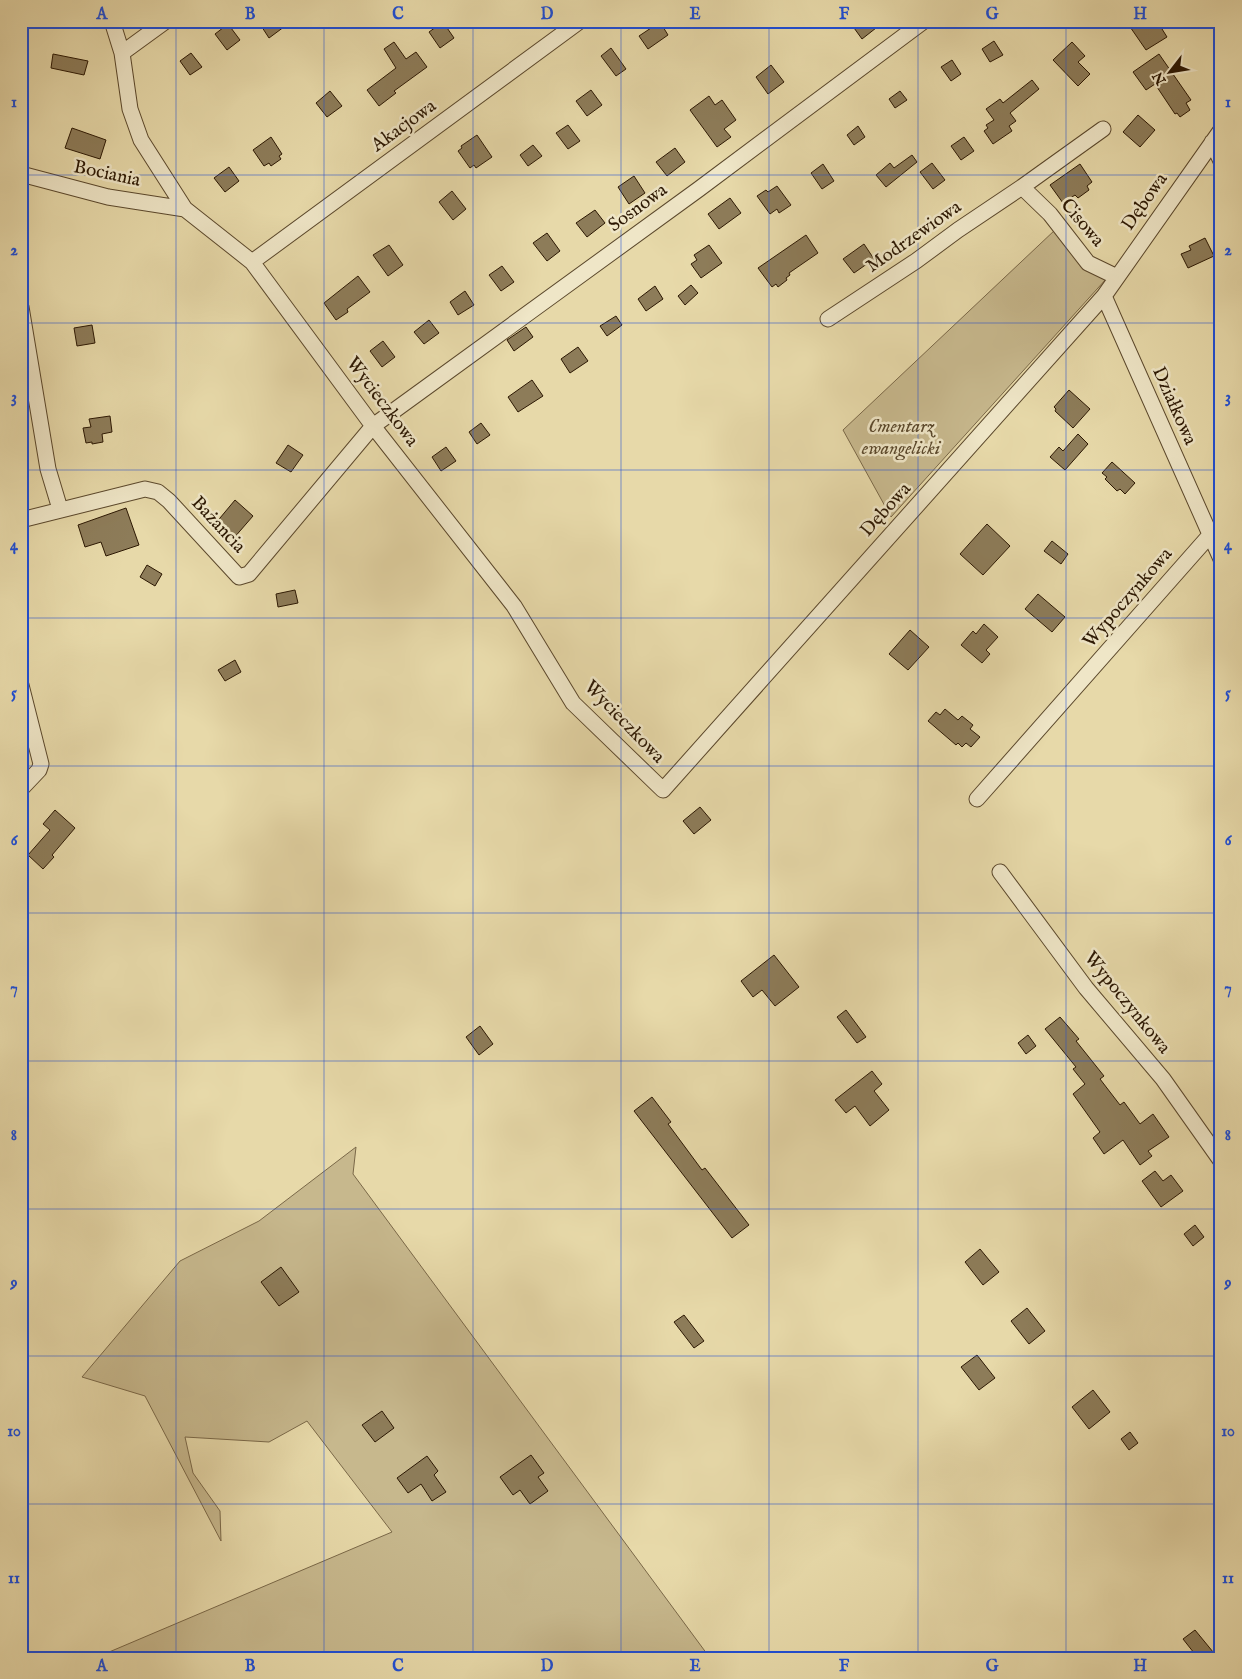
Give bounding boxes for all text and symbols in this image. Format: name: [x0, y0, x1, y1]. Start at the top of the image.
text: A: [96, 5, 109, 25]
text: B: [245, 5, 256, 25]
text: C: [392, 5, 404, 25]
text: D: [541, 5, 554, 25]
text: E: [689, 5, 701, 25]
text: F: [839, 5, 850, 25]
text: G: [986, 5, 999, 25]
text: H: [1133, 5, 1147, 25]
north arrow: [1144, 48, 1194, 98]
text: N: [1149, 68, 1171, 89]
text: 1: [11, 93, 17, 113]
text: 1: [1225, 93, 1231, 113]
street label: Akacjowa: [366, 94, 442, 158]
street label: Bociania: [71, 155, 143, 193]
street label: Dębowa: [1117, 168, 1174, 235]
street label: Sosnowa: [604, 178, 673, 238]
street label: Cisowa: [1055, 194, 1110, 253]
street label: Modrzewiowa: [862, 195, 967, 279]
text: 2: [10, 241, 18, 261]
text: 2: [1224, 241, 1232, 261]
street label: Wycieczkowa: [340, 352, 424, 452]
street label: Działkowa: [1146, 363, 1202, 450]
text: 3: [11, 388, 17, 408]
text: 3: [1225, 388, 1231, 408]
park label: Cmentarz ewangelicki: [861, 415, 942, 461]
street label: Dębowa: [855, 477, 917, 542]
street label: Bażancia: [186, 491, 251, 559]
text: 4: [10, 536, 19, 556]
text: 4: [1224, 536, 1233, 556]
street label: Wypoczynkowa: [1078, 542, 1179, 653]
street label: Wycieczkowa: [578, 675, 670, 769]
text: 5: [11, 684, 17, 704]
text: 5: [1225, 684, 1231, 704]
text: 6: [11, 831, 19, 851]
text: 6: [1225, 831, 1233, 851]
street label: Wypoczynkowa: [1078, 947, 1176, 1060]
text: 7: [10, 979, 18, 999]
text: 7: [1224, 979, 1232, 999]
text: 8: [11, 1126, 17, 1146]
text: 8: [1225, 1126, 1231, 1146]
text: 9: [10, 1274, 18, 1294]
text: 9: [1224, 1274, 1232, 1294]
text: 10: [7, 1422, 21, 1442]
text: 10: [1221, 1422, 1235, 1442]
text: 11: [8, 1569, 20, 1589]
text: 11: [1222, 1569, 1234, 1589]
text: A: [96, 1657, 109, 1677]
text: B: [245, 1657, 256, 1677]
text: C: [392, 1657, 404, 1677]
text: D: [541, 1657, 554, 1677]
text: E: [689, 1657, 701, 1677]
text: F: [839, 1657, 850, 1677]
text: G: [986, 1657, 999, 1677]
text: H: [1133, 1657, 1147, 1677]

